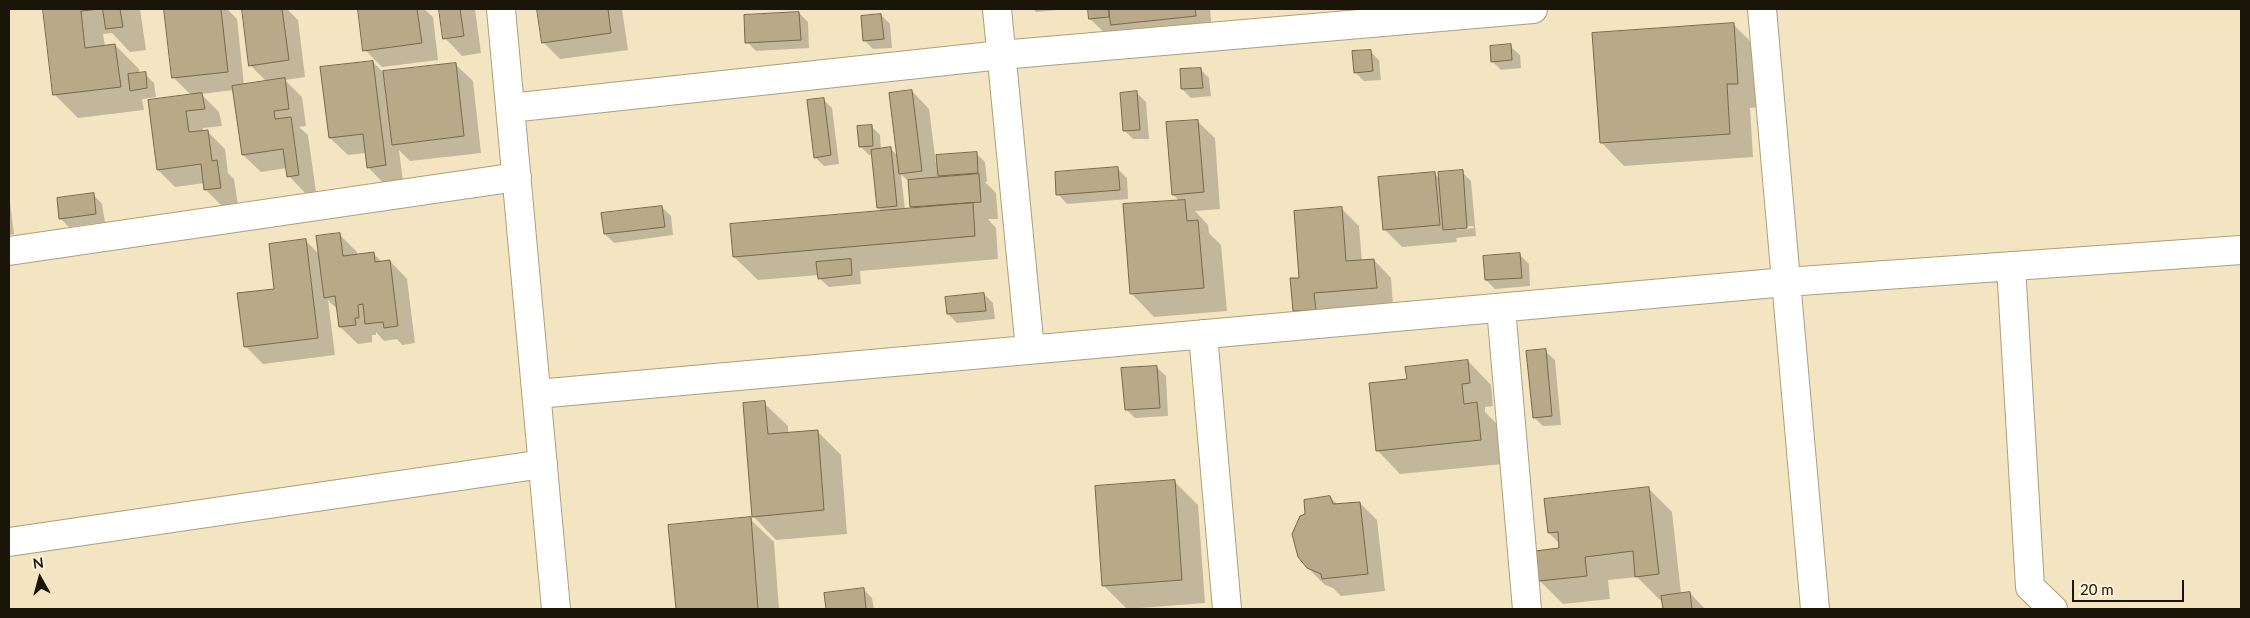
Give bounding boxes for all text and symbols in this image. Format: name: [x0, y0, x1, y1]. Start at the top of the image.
north arrow: [15, 553, 65, 603]
text: N: [32, 554, 44, 572]
scale bar: [2075, 570, 2188, 602]
text: 20 m: [2080, 580, 2114, 598]

